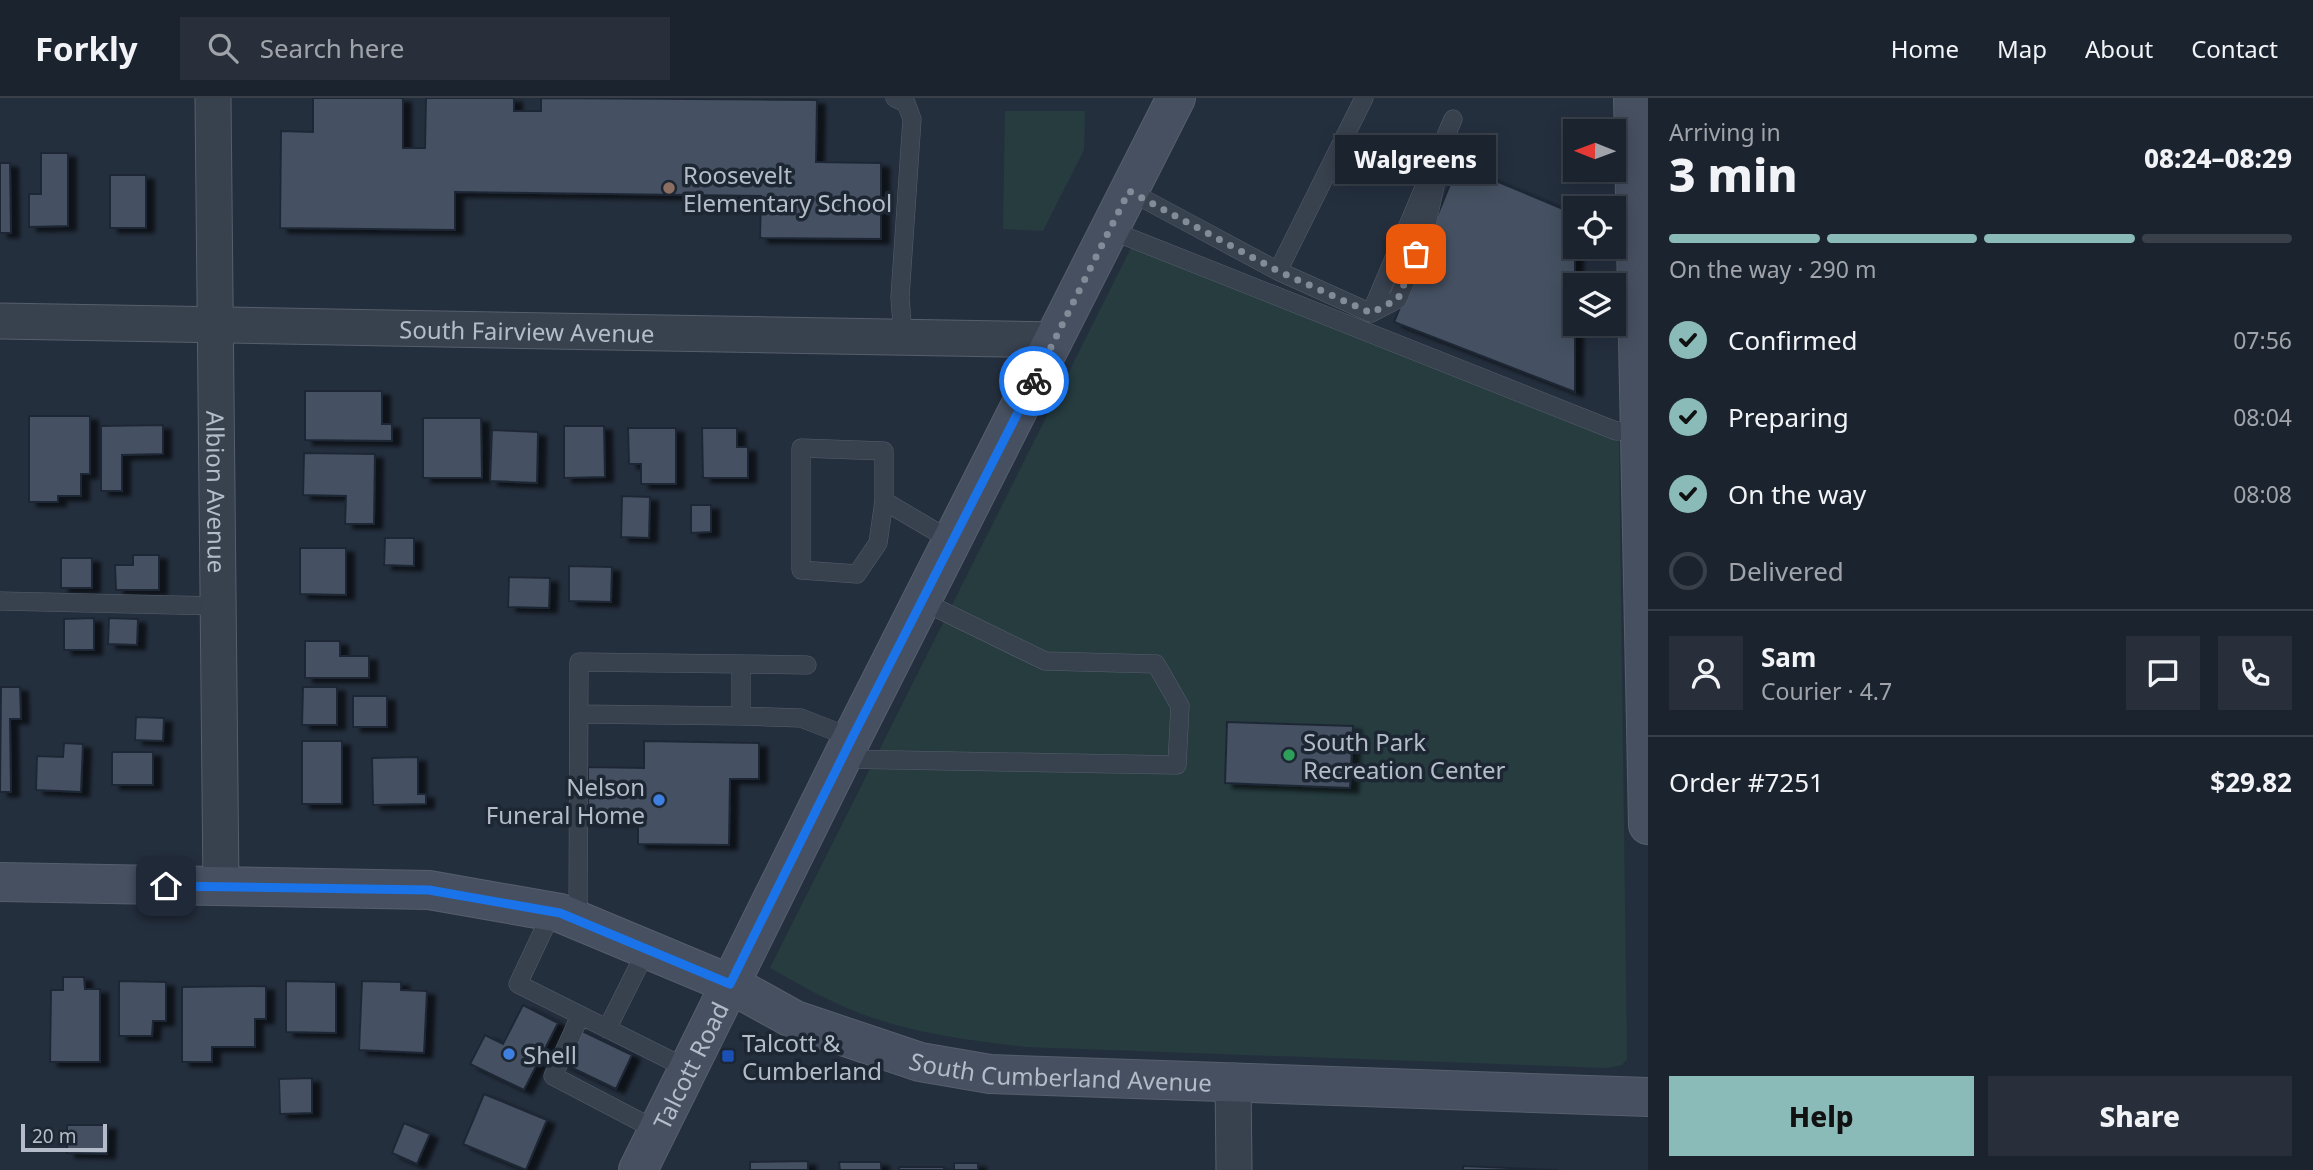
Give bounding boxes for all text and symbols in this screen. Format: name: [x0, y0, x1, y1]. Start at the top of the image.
search box: [180, 17, 670, 80]
text: Forkly: [35, 26, 138, 71]
icon: search: [204, 29, 242, 67]
text: Search here: [260, 30, 404, 66]
text: Home: [1891, 32, 1959, 65]
text: Map: [1997, 32, 2047, 65]
text: About: [2085, 32, 2153, 65]
text: Contact: [2191, 32, 2278, 65]
text: Arriving in: [1669, 116, 1781, 148]
north arrow: [1563, 119, 1626, 182]
map controls: [1563, 119, 1626, 336]
callout: Walgreens: [1336, 135, 1496, 184]
text: 08:24–08:29: [2144, 140, 2292, 176]
text: Walgreens: [1354, 143, 1477, 175]
text: 3 min: [1669, 143, 1798, 205]
place label: Roosevelt Elementary School: [683, 158, 892, 219]
marker: Roosevelt Elementary School: [661, 180, 677, 196]
button: locate: [1563, 196, 1626, 259]
pin: [1386, 224, 1446, 284]
icon: bag: [1397, 235, 1435, 273]
text: On the way · 290 m: [1669, 253, 1876, 285]
button: layers: [1563, 273, 1626, 336]
street label: South Fairview Avenue: [399, 312, 655, 349]
icon: check: [1669, 321, 1707, 359]
text: Confirmed: [1728, 322, 1858, 358]
text: 07:56: [2233, 324, 2292, 356]
courier: [999, 346, 1069, 416]
icon: bike: [1015, 362, 1053, 400]
icon: check: [1669, 398, 1707, 436]
text: Preparing: [1728, 399, 1849, 435]
text: 08:04: [2233, 401, 2292, 433]
street label: Albion Avenue: [200, 411, 234, 573]
icon: check: [1669, 475, 1707, 513]
text: On the way: [1728, 476, 1866, 512]
text: 08:08: [2233, 478, 2292, 510]
text: Delivered: [1728, 553, 1844, 589]
button: person: [1669, 636, 1743, 710]
button: chat: [2126, 636, 2200, 710]
button: phone: [2218, 636, 2292, 710]
text: Sam: [1761, 639, 1816, 675]
text: Courier · 4.7: [1761, 675, 1892, 707]
place label: South Park Recreation Center: [1303, 725, 1506, 786]
marker: South Park Recreation Center: [1281, 747, 1297, 763]
text: Order #7251: [1669, 764, 1824, 800]
text: $29.82: [2210, 764, 2292, 800]
place label: Nelson Funeral Home: [486, 770, 645, 831]
marker: Nelson Funeral Home: [651, 792, 667, 808]
pin: [136, 856, 196, 916]
icon: home: [147, 867, 185, 905]
street label: Talcott Road: [644, 996, 735, 1135]
place label: Talcott & Cumberland: [742, 1026, 882, 1087]
place label: Shell: [523, 1038, 577, 1071]
street label: South Cumberland Avenue: [905, 1043, 1212, 1098]
marker: Shell: [501, 1046, 517, 1062]
marker: Talcott & Cumberland: [720, 1048, 736, 1064]
button: Help: [1669, 1076, 1974, 1156]
button: Share: [1988, 1076, 2292, 1156]
scale bar: [21, 1121, 107, 1153]
text: 20 m: [32, 1123, 76, 1149]

